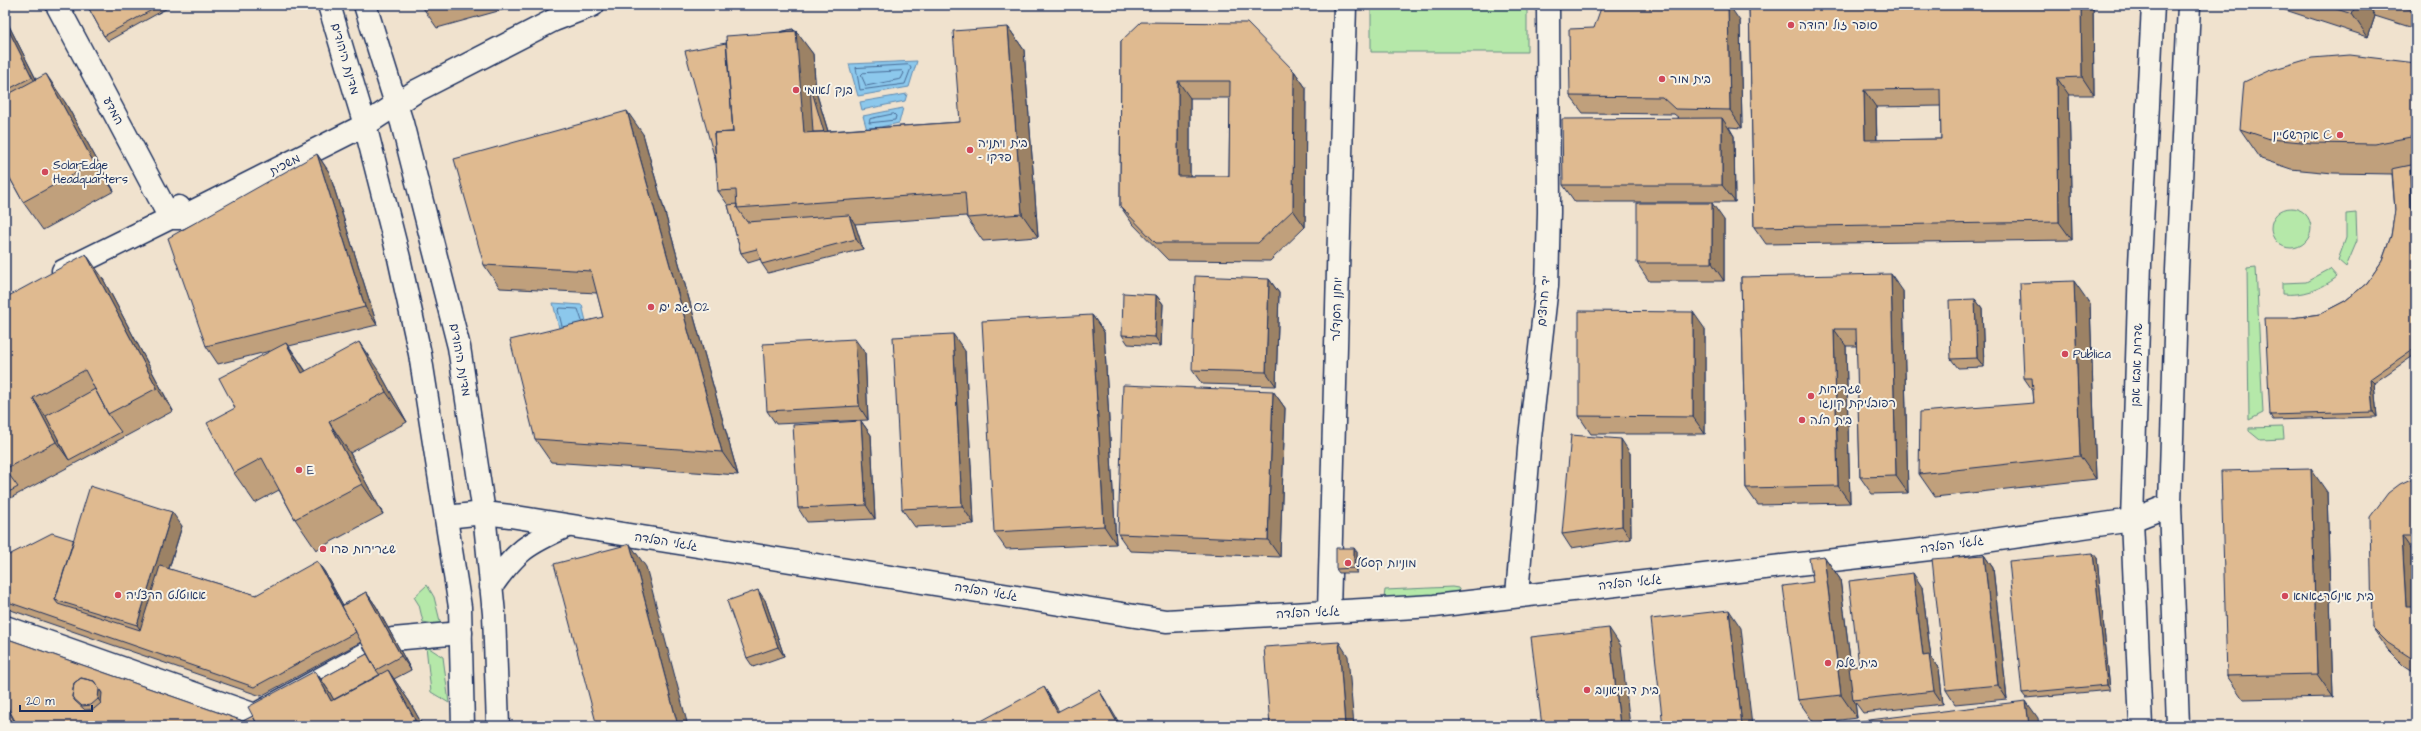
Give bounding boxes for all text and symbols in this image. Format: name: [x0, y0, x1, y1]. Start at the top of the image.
place label: סופר זול יהודה: [1799, 17, 1878, 34]
marker: סופר זול יהודה: [1786, 20, 1796, 30]
street label: מדינת היהודים: [327, 21, 363, 97]
place label: בית מור: [1670, 71, 1711, 88]
marker: בית מור: [1657, 74, 1667, 84]
place label: בנק לאומי: [804, 82, 853, 99]
marker: בנק לאומי: [791, 85, 801, 95]
street label: המדע: [99, 94, 127, 128]
place label: אקרשטיין C: [2273, 127, 2332, 144]
marker: אקרשטיין C: [2335, 130, 2345, 140]
place label: בית ויתניה - פדקו: [978, 135, 1028, 166]
marker: בית ויתניה - פדקו: [965, 145, 975, 155]
street label: משכית: [266, 150, 303, 180]
place label: SolarEdge Headquarters: [53, 157, 128, 188]
marker: SolarEdge Headquarters: [40, 167, 50, 177]
street label: יד חרוצים: [1533, 275, 1555, 327]
street label: יוחנן הסנדלר: [1327, 277, 1347, 341]
place label: גב ים O2: [659, 299, 709, 316]
marker: גב ים O2: [646, 302, 656, 312]
street label: מדינת היהודים: [445, 322, 475, 398]
street label: שדרות אבא אבן: [2127, 322, 2147, 407]
place label: Publica: [2073, 346, 2111, 363]
marker: Publica: [2060, 349, 2070, 359]
place label: שגרירות רפובליקת קונגו: [1818, 381, 1896, 412]
marker: שגרירות רפובליקת קונגו: [1806, 391, 1816, 401]
place label: בית הלה: [1810, 412, 1852, 429]
marker: בית הלה: [1797, 415, 1807, 425]
place label: E: [307, 462, 314, 479]
marker: E: [294, 465, 304, 475]
street label: גלגלי הפלדה: [633, 529, 699, 555]
street label: גלגלי הפלדה: [1919, 532, 1985, 558]
place label: שגרירות פרו: [331, 541, 396, 558]
marker: שגרירות פרו: [318, 544, 328, 554]
place label: מוניות קסטל: [1356, 555, 1416, 572]
marker: מוניות קסטל: [1343, 558, 1353, 568]
street label: גלגלי הפלדה: [1597, 571, 1663, 595]
street label: גלגלי הפלדה: [953, 579, 1019, 605]
place label: אאוטלט הרצליה: [126, 587, 206, 604]
place label: בית אינטרגאמא: [2293, 588, 2374, 605]
marker: אאוטלט הרצליה: [113, 590, 123, 600]
marker: בית אינטרגאמא: [2280, 591, 2290, 601]
street label: גלגלי הפלדה: [1276, 603, 1341, 623]
place label: בית שלם: [1836, 655, 1877, 672]
marker: בית שלם: [1823, 658, 1833, 668]
place label: בית דרויאנוב: [1595, 682, 1659, 699]
marker: בית דרויאנוב: [1582, 685, 1592, 695]
scale bar: [20, 687, 92, 713]
text: 20 m: [26, 693, 55, 710]

